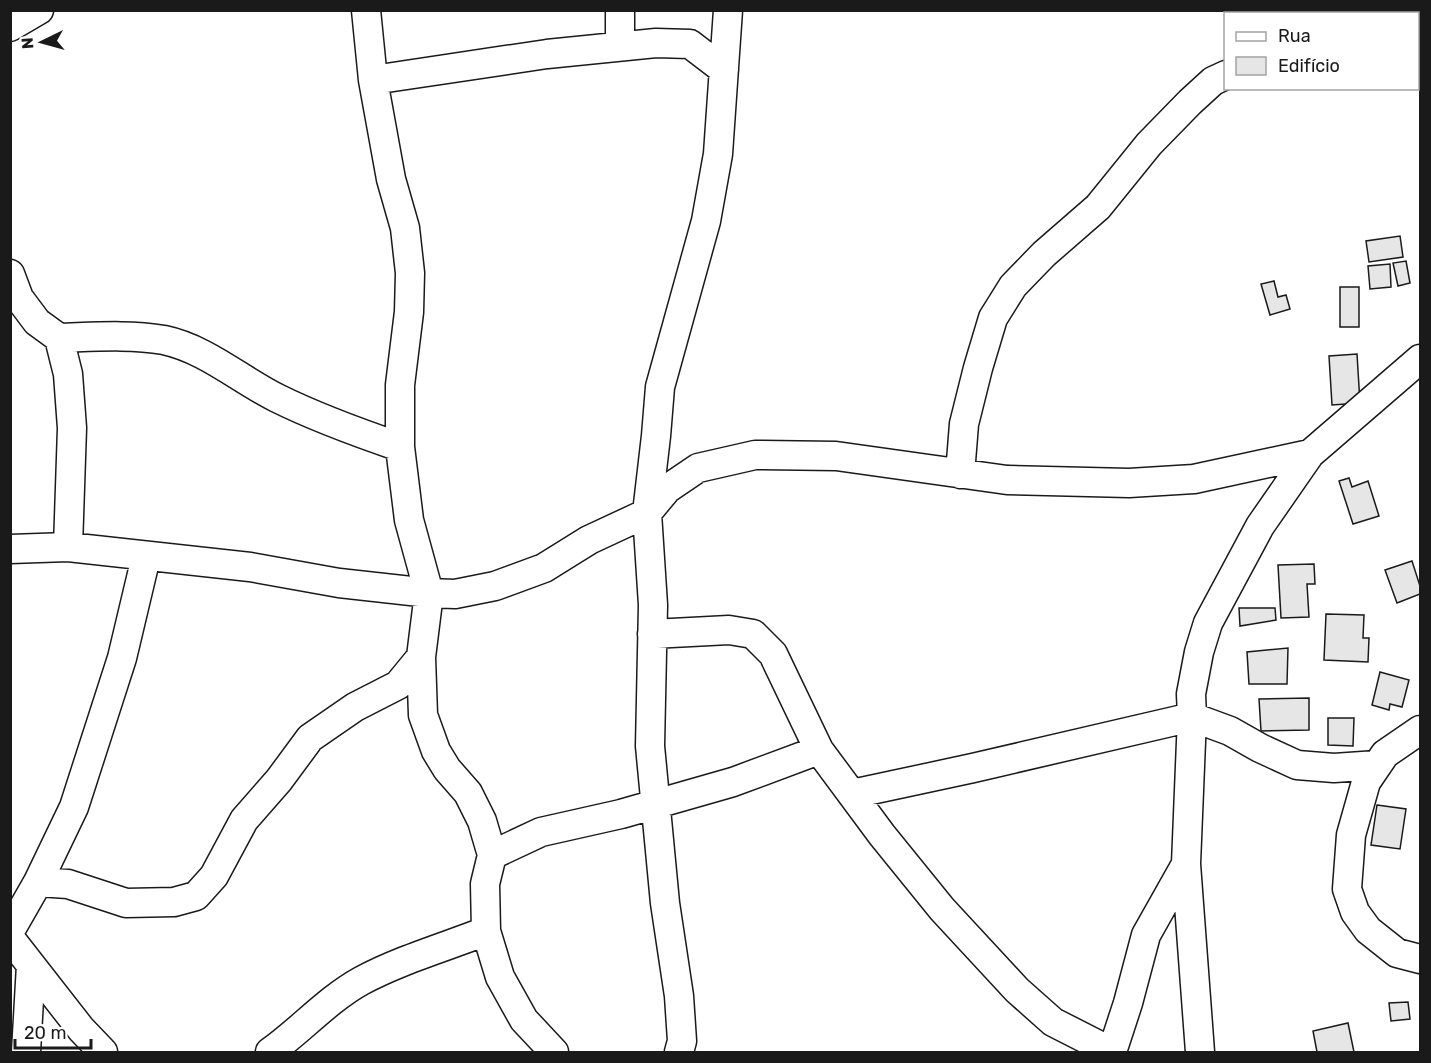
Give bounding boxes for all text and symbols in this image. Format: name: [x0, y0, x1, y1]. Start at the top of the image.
north arrow: [12, 12, 72, 72]
legend: [1224, 12, 1419, 90]
text: Rua: [1278, 25, 1311, 47]
text: N: [18, 37, 38, 50]
text: Edifício: [1278, 55, 1340, 77]
scale bar: [15, 1012, 92, 1050]
text: 20 m: [24, 1022, 66, 1044]

